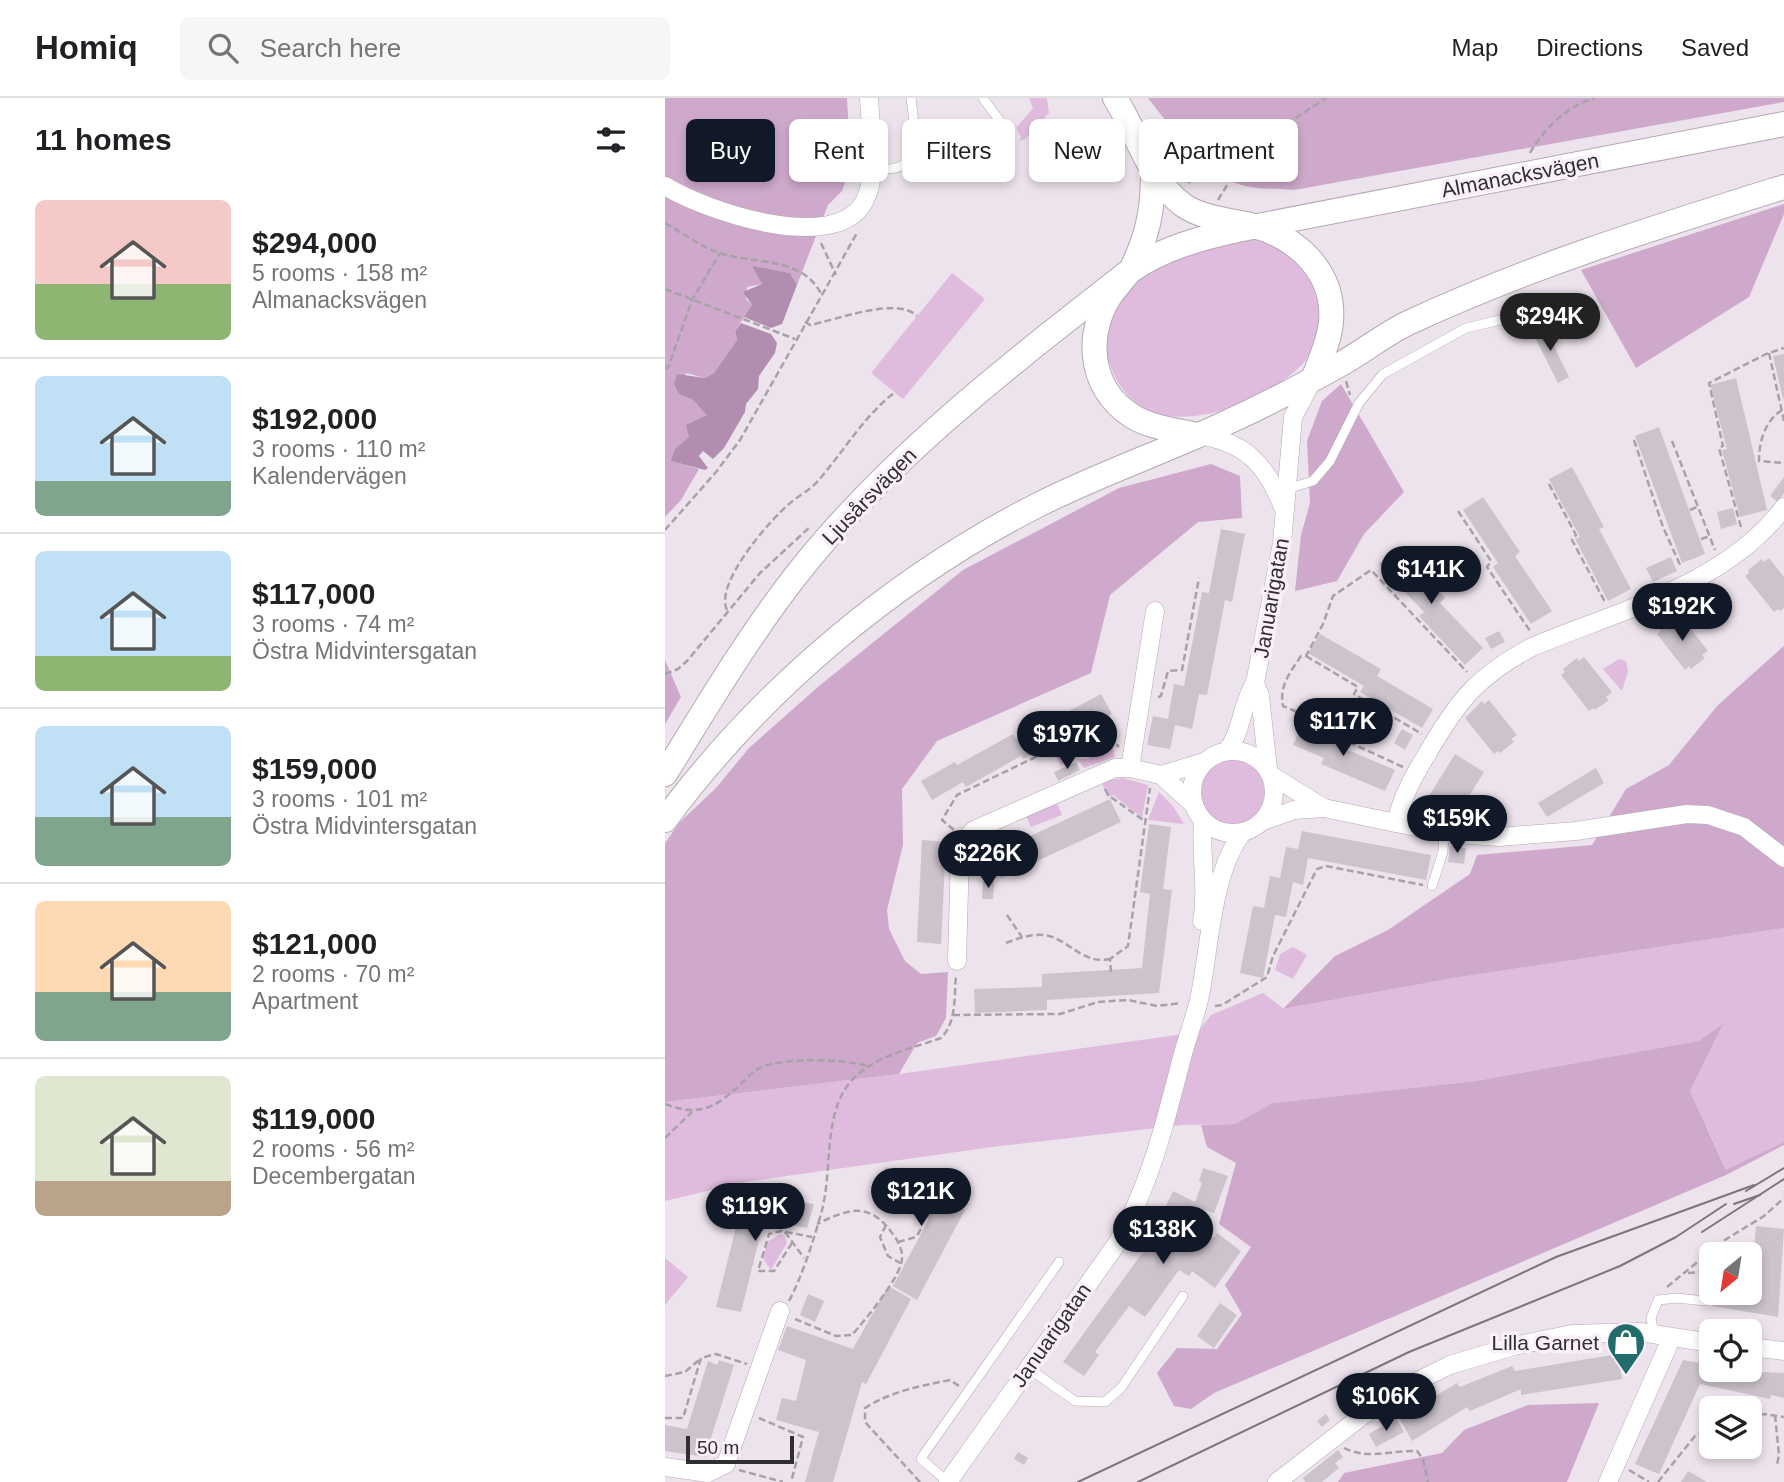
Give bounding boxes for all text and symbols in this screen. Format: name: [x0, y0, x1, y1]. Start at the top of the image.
search box: [180, 17, 670, 80]
text: Homiq: [35, 29, 138, 66]
icon: search: [204, 29, 242, 67]
text: Search here: [260, 33, 401, 63]
text: Map: [1452, 34, 1498, 61]
text: Directions: [1536, 34, 1643, 61]
text: Saved: [1681, 34, 1749, 61]
chip: Buy: [686, 119, 775, 182]
chip: Rent: [789, 119, 888, 182]
chip: Filters: [902, 119, 1015, 182]
chip: New: [1029, 119, 1125, 182]
chip: Apartment: [1139, 119, 1298, 182]
icon: filters: [592, 121, 630, 159]
text: 11 homes: [35, 123, 172, 156]
street label: Almanacksvägen: [1439, 148, 1601, 202]
text: $294,000: [252, 226, 377, 259]
icon: home: [91, 228, 175, 312]
text: 5 rooms · 158 m²: [252, 260, 427, 286]
text: Almanacksvägen: [252, 287, 427, 313]
pin: $294K: [1501, 294, 1599, 353]
text: $294K: [1516, 303, 1584, 329]
text: $192,000: [252, 402, 377, 435]
icon: home: [91, 404, 175, 488]
text: 3 rooms · 110 m²: [252, 436, 425, 462]
street label: Ljusårsvägen: [817, 443, 921, 549]
text: Kalendervägen: [252, 463, 407, 489]
street label: Januarigatan: [1249, 536, 1293, 660]
pin: $141K: [1382, 546, 1480, 606]
text: $141K: [1397, 556, 1465, 582]
text: $117,000: [252, 577, 375, 610]
icon: home: [91, 579, 175, 663]
pin: $192K: [1633, 584, 1731, 643]
text: $192K: [1648, 593, 1716, 619]
text: 3 rooms · 74 m²: [252, 611, 414, 637]
text: Östra Midvintersgatan: [252, 638, 477, 664]
pin: $117K: [1294, 698, 1392, 758]
text: $117K: [1310, 708, 1376, 734]
pin: $197K: [1018, 712, 1116, 771]
text: $197K: [1033, 721, 1101, 747]
text: $159,000: [252, 752, 377, 785]
icon: home: [91, 754, 175, 838]
text: 3 rooms · 101 m²: [252, 786, 427, 812]
pin: $159K: [1408, 796, 1506, 855]
text: $159K: [1423, 805, 1491, 831]
text: Östra Midvintersgatan: [252, 813, 477, 839]
pin: $226K: [939, 830, 1037, 890]
text: $226K: [954, 840, 1022, 866]
text: $121,000: [252, 927, 377, 960]
icon: home: [91, 929, 175, 1013]
text: 2 rooms · 70 m²: [252, 961, 414, 987]
text: Apartment: [252, 988, 358, 1014]
text: $119,000: [252, 1102, 375, 1135]
icon: home: [91, 1104, 175, 1188]
text: 2 rooms · 56 m²: [252, 1136, 414, 1162]
text: Decembergatan: [252, 1163, 416, 1189]
pin: $121K: [872, 1168, 970, 1228]
text: $121K: [887, 1178, 955, 1204]
pin: $119K: [706, 1184, 804, 1243]
text: $119K: [722, 1193, 788, 1219]
pin: $138K: [1114, 1206, 1212, 1266]
text: $138K: [1129, 1216, 1197, 1242]
north arrow: [1699, 1242, 1762, 1306]
map controls: [1699, 1242, 1762, 1459]
street label: Januarigatan: [1007, 1279, 1095, 1391]
button: locate: [1699, 1319, 1762, 1382]
shop icon: Lilla Garnet: [1605, 1321, 1647, 1376]
place label: Lilla Garnet: [1492, 1331, 1599, 1354]
pin: $106K: [1337, 1374, 1435, 1433]
text: $106K: [1352, 1383, 1420, 1409]
button: layers: [1699, 1396, 1762, 1459]
scale bar: [686, 1433, 795, 1465]
text: 50 m: [697, 1437, 739, 1458]

